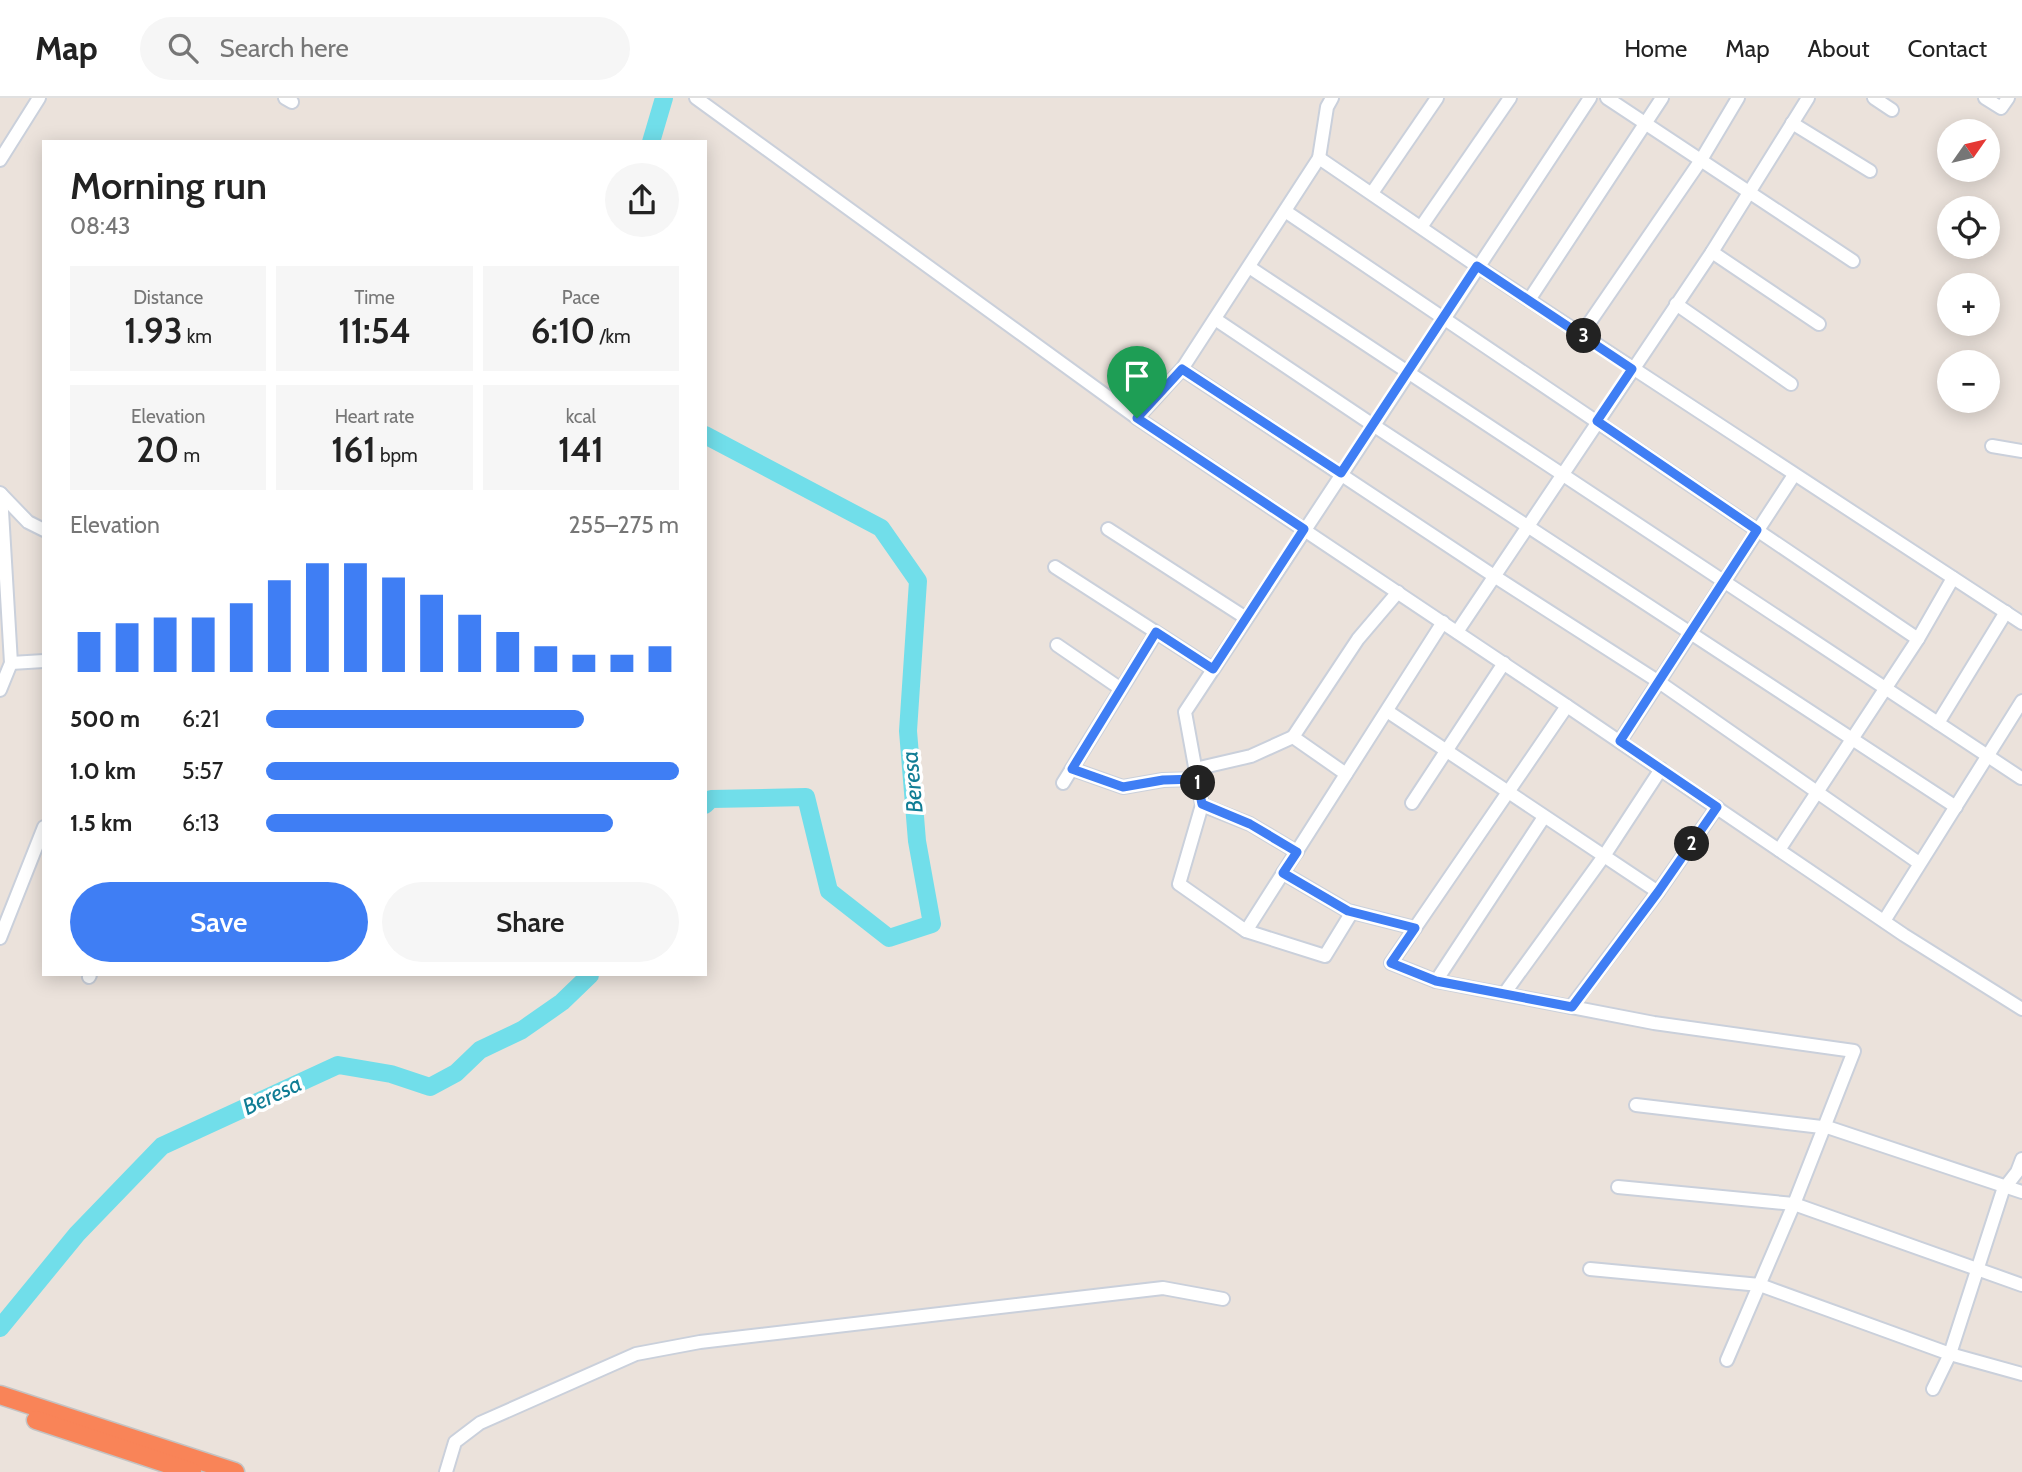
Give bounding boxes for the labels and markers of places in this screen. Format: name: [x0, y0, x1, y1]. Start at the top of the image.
pin: 3: [1566, 318, 1602, 354]
pin: [1107, 346, 1167, 418]
pin: 1: [1180, 766, 1216, 800]
pin: 2: [1674, 826, 1710, 862]

